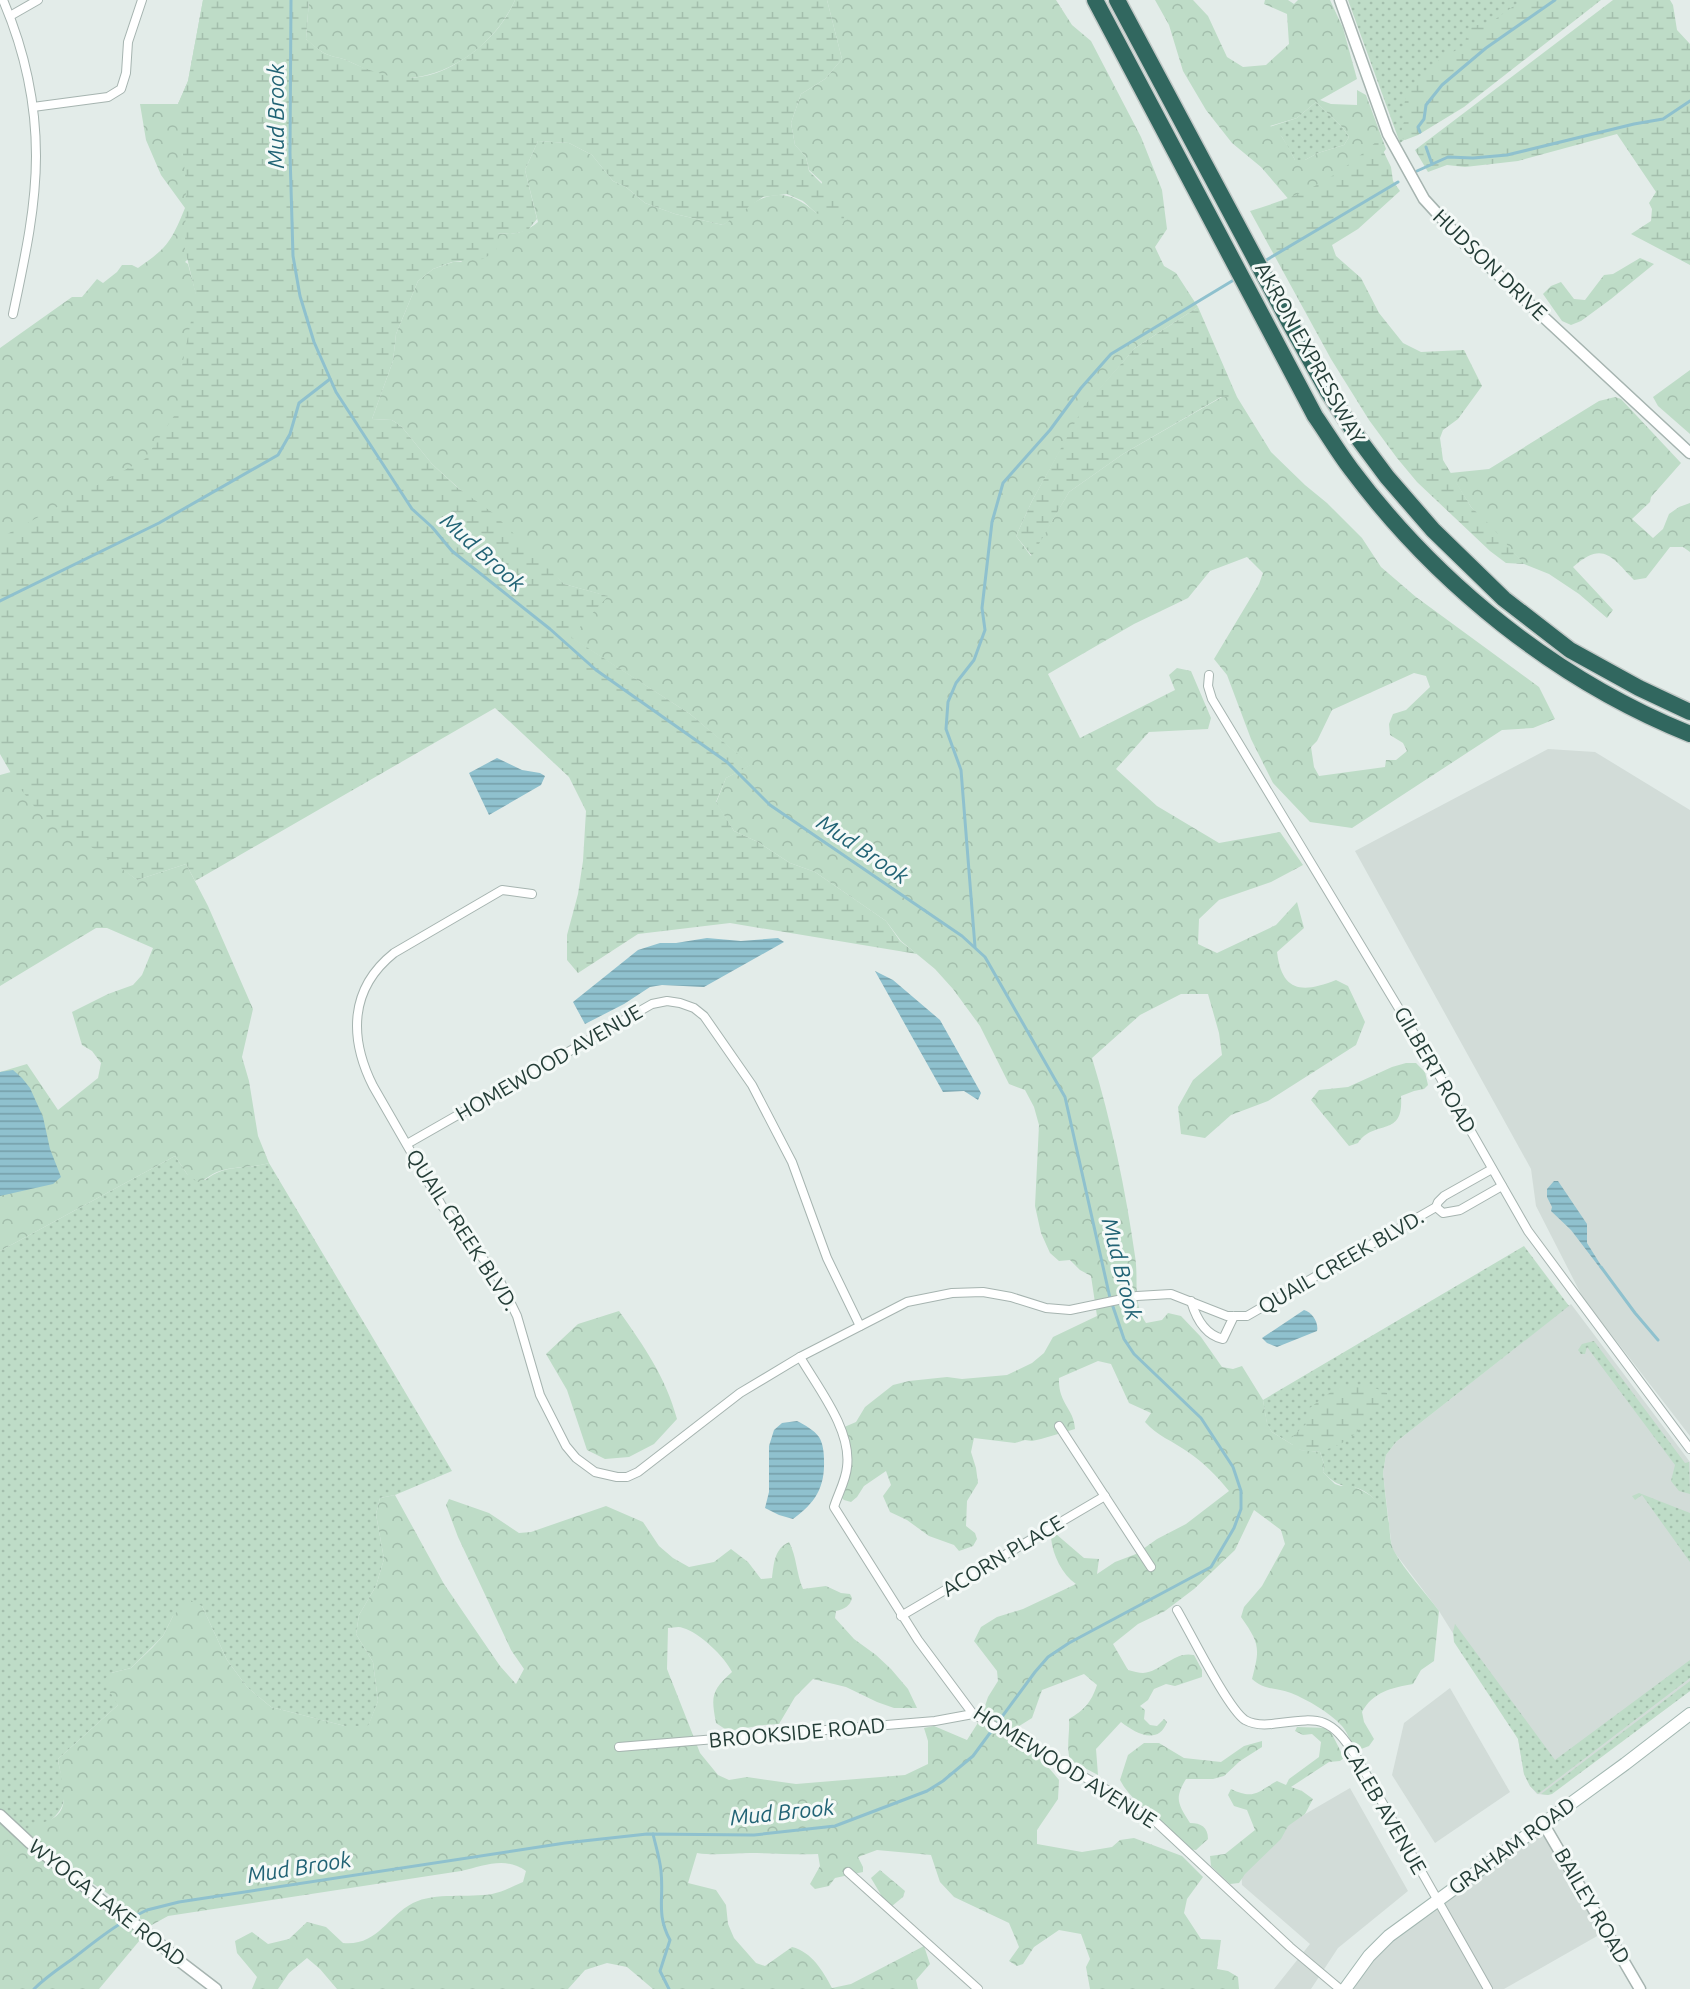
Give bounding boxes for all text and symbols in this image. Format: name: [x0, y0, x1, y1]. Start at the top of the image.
water label: Mud Brook: [263, 63, 288, 168]
street label: HUDSON DRIVE: [1429, 204, 1553, 325]
street label: AKRON EXPRESSWAY: [1251, 258, 1371, 447]
water label: Mud Brook: [436, 507, 531, 596]
water label: Mud Brook: [813, 809, 914, 889]
street label: HOMEWOOD AVENUE: [451, 999, 646, 1125]
street label: GILBERT ROAD: [1390, 1002, 1482, 1137]
street label: QUAIL CREEK BLVD.: [402, 1144, 524, 1315]
street label: QUAIL CREEK BLVD.: [1253, 1204, 1428, 1318]
water label: Mud Brook: [1098, 1215, 1147, 1323]
street label: ACORN PLACE: [937, 1510, 1067, 1601]
street label: HOMEWOOD AVENUE: [970, 1700, 1162, 1832]
street label: BROOKSIDE ROAD: [708, 1712, 886, 1752]
street label: CALEB AVENUE: [1338, 1739, 1432, 1878]
street label: GRAHAM ROAD: [1444, 1791, 1579, 1899]
water label: Mud Brook: [728, 1794, 836, 1829]
street label: WYOGA LAKE ROAD: [25, 1834, 191, 1971]
street label: BAILEY ROAD: [1550, 1843, 1636, 1968]
water label: Mud Brook: [245, 1846, 353, 1887]

